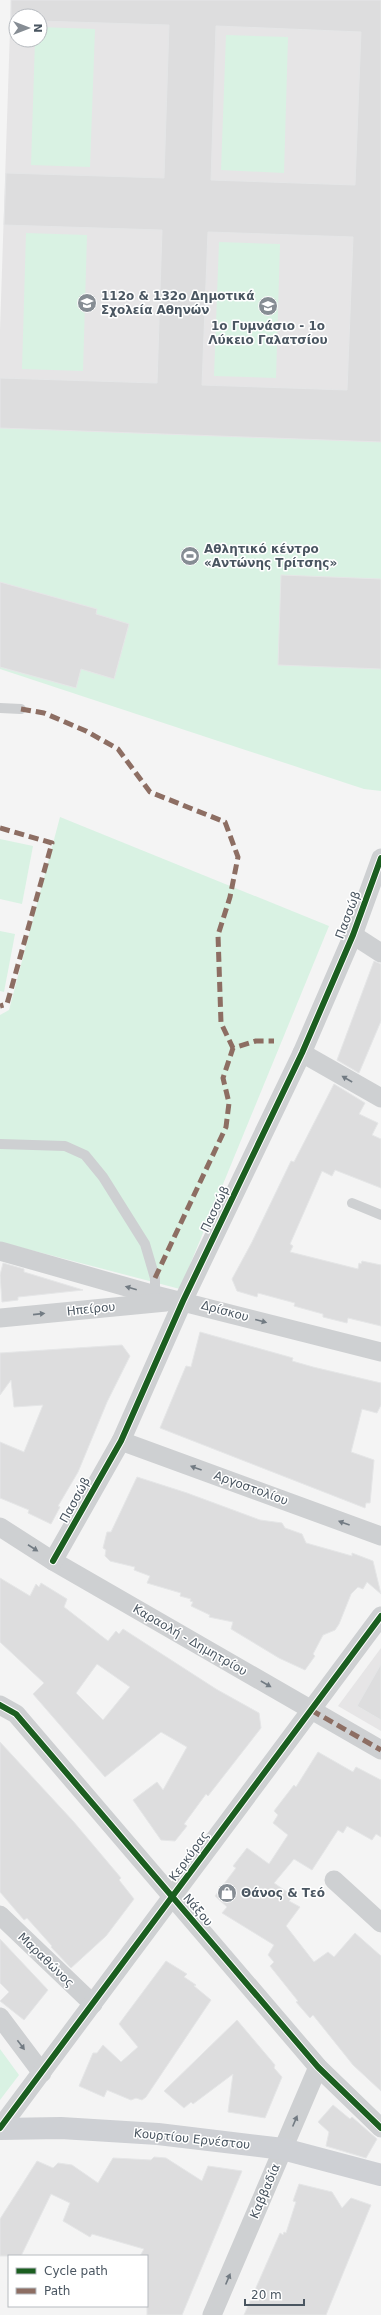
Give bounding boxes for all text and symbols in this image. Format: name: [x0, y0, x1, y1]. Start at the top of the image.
north arrow: [8, 8, 48, 48]
text: N: [31, 23, 44, 33]
place label: 112ο & 132ο Δημοτικά Σχολεία Αθηνών: [101, 289, 255, 317]
school or university icon: 112ο & 132ο Δημοτικά Σχολεία Αθηνών: [76, 292, 98, 314]
school or university icon: 1ο Γυμνάσιο - 1ο Λύκειο Γαλατσίου: [257, 295, 279, 317]
place label: 1ο Γυμνάσιο - 1ο Λύκειο Γαλατσίου: [208, 319, 328, 347]
place label: Αθλητικό κέντρο «Αντώνης Τρίτσης»: [204, 542, 337, 570]
sports icon: Αθλητικό κέντρο «Αντώνης Τρίτσης»: [179, 545, 201, 567]
street label: Πασσώβ: [333, 889, 363, 941]
one-way arrow: [341, 1075, 353, 1082]
street label: Πασσώβ: [198, 1184, 232, 1234]
one-way arrow: [125, 1285, 137, 1291]
street label: Δρίσκου: [200, 1298, 250, 1324]
street label: Ηπείρου: [66, 1299, 116, 1319]
one-way arrow: [33, 1311, 45, 1318]
one-way arrow: [256, 1318, 268, 1324]
one-way arrow: [190, 1465, 202, 1471]
street label: Αργοστολίου: [212, 1468, 290, 1508]
street label: Πασσώβ: [57, 1475, 93, 1525]
one-way arrow: [338, 1519, 350, 1525]
one-way arrow: [28, 1544, 38, 1552]
street label: Καραολή - Δημητρίου: [130, 1602, 250, 1678]
one-way arrow: [260, 1680, 272, 1687]
street label: Κερκύρας: [166, 1828, 212, 1884]
shop icon: Θάνος & Τεό: [216, 1882, 238, 1904]
place label: Θάνος & Τεό: [241, 1886, 325, 1900]
street label: Νάξου: [180, 1891, 216, 1929]
street label: Μαραθώνος: [15, 1930, 77, 1990]
one-way arrow: [17, 2040, 25, 2051]
one-way arrow: [292, 2115, 298, 2126]
street label: Κουρτίου Ερνέστου: [133, 2126, 251, 2152]
street label: Καββαδία: [247, 2161, 283, 2221]
legend: [8, 2255, 148, 2307]
text: Cycle path: [44, 2264, 108, 2278]
one-way arrow: [225, 2273, 231, 2285]
scale bar: [245, 2281, 304, 2307]
text: Path: [44, 2284, 70, 2298]
text: 20 m: [251, 2288, 282, 2302]

